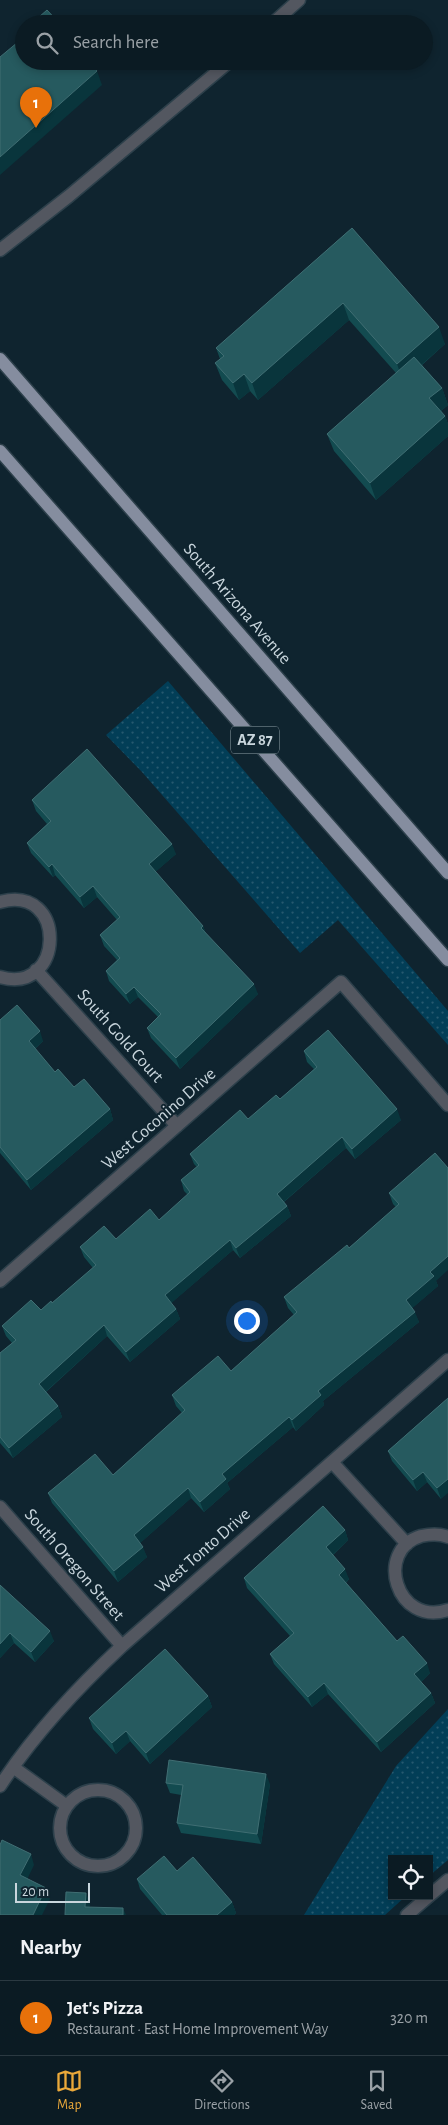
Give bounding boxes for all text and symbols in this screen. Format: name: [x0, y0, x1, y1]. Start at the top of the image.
search box: [15, 15, 433, 70]
icon: search: [33, 29, 61, 57]
text: Search here: [73, 33, 159, 52]
pin: 1: [20, 87, 52, 128]
street label: South Arizona Avenue: [180, 540, 294, 668]
road number: AZ 87: [231, 726, 279, 754]
street label: South Gold Court: [74, 986, 167, 1086]
street label: West Coconino Drive: [99, 1065, 219, 1173]
your location: [234, 1308, 260, 1334]
street label: West Tonto Drive: [152, 1505, 254, 1597]
street label: South Oregon Street: [21, 1506, 127, 1625]
map controls: [388, 1855, 433, 1900]
button: locate: [388, 1855, 433, 1900]
scale bar: [15, 1880, 90, 1903]
text: 20 m: [22, 1885, 49, 1899]
text: Nearby: [20, 1937, 81, 1958]
text: Jet's Pizza: [67, 1999, 143, 2018]
text: 1: [33, 2010, 39, 2026]
text: 320 m: [390, 2010, 428, 2026]
text: Restaurant · East Home Improvement Way: [67, 2021, 328, 2037]
tab: Map: [55, 2067, 83, 2114]
tab: Directions: [194, 2067, 250, 2114]
tab: Saved: [361, 2067, 393, 2114]

